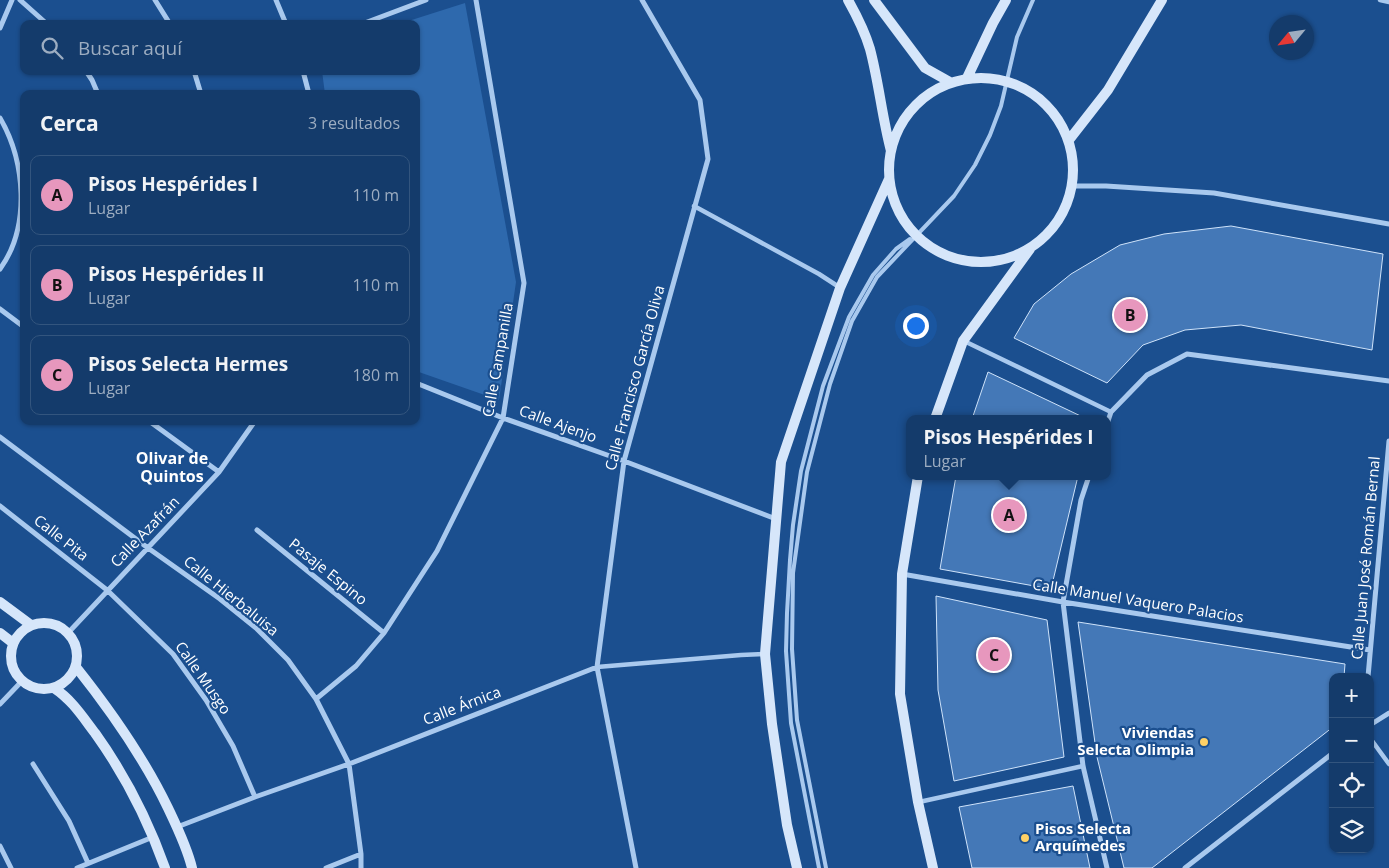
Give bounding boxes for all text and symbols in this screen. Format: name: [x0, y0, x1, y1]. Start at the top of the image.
north arrow: [1269, 15, 1314, 60]
search box: [20, 20, 420, 75]
icon: search: [38, 34, 66, 62]
text: Buscar aquí: [78, 35, 182, 61]
text: Cerca: [40, 109, 99, 137]
text: 3 resultados: [308, 112, 400, 134]
text: Pisos Hespérides I: [88, 171, 258, 197]
text: A: [51, 184, 63, 206]
text: 110 m: [353, 184, 399, 206]
text: Lugar: [88, 197, 130, 219]
text: Pisos Hespérides II: [88, 261, 264, 287]
text: B: [52, 274, 62, 296]
text: 110 m: [353, 274, 399, 296]
street label: Calle Francisco García Oliva: [600, 283, 668, 473]
text: Lugar: [88, 287, 130, 309]
pin: B: [1114, 296, 1146, 334]
street label: Calle Campanilla: [477, 301, 517, 419]
your location: [903, 313, 929, 339]
text: Pisos Selecta Hermes: [88, 351, 288, 377]
text: C: [52, 364, 62, 386]
text: 180 m: [353, 364, 399, 386]
text: Lugar: [88, 377, 130, 399]
street label: Calle Ajenjo: [517, 400, 600, 446]
popup: [906, 415, 1111, 480]
text: Pisos Hespérides I: [923, 424, 1094, 450]
district label: Olivar de Quintos: [136, 447, 208, 487]
text: Lugar: [923, 450, 966, 472]
street label: Calle Juan José Román Bernal: [1346, 455, 1384, 660]
street label: Calle Azafrán: [105, 492, 183, 571]
pin: A: [993, 496, 1025, 534]
street label: Calle Pita: [30, 510, 93, 565]
street label: Pasaje Espino: [285, 533, 372, 609]
street label: Calle Hierbaluisa: [180, 551, 283, 640]
street label: Calle Manuel Vaquero Palacios: [1031, 573, 1245, 627]
pin: C: [978, 636, 1010, 674]
street label: Calle Musgo: [171, 637, 236, 718]
map controls: [1329, 673, 1374, 853]
button: +: [1329, 673, 1374, 718]
street label: Calle Árnica: [420, 681, 503, 729]
button: −: [1329, 718, 1374, 763]
place label: Viviendas Selecta Olimpia: [1077, 722, 1194, 759]
marker: Viviendas Selecta Olimpia: [1198, 736, 1210, 748]
button: locate: [1329, 763, 1374, 808]
button: layers: [1329, 808, 1374, 853]
place label: Pisos Selecta Arquímedes: [1035, 818, 1131, 855]
marker: Pisos Selecta Arquímedes: [1019, 832, 1031, 844]

